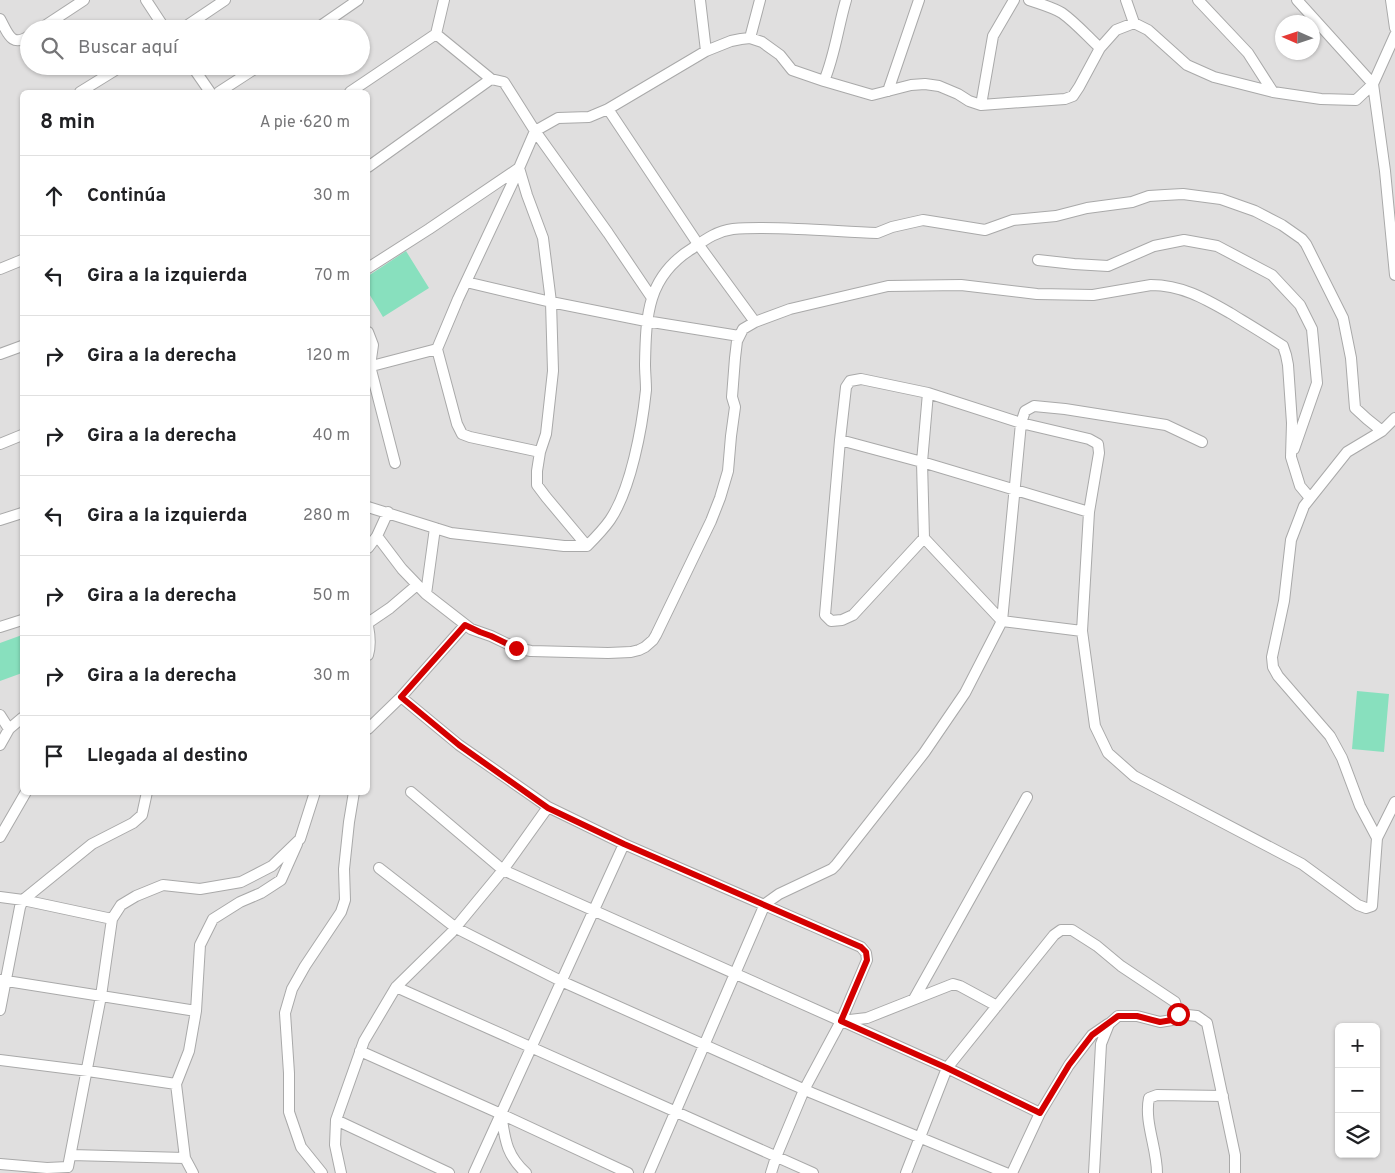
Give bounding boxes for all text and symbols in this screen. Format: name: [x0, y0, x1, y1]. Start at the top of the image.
north arrow: [1275, 15, 1320, 60]
search box: [20, 20, 370, 75]
icon: search: [38, 34, 66, 62]
text: Buscar aquí: [78, 36, 178, 60]
text: 8 min: [40, 109, 95, 136]
text: A pie · 620 m: [260, 113, 350, 133]
icon: ahead: [40, 182, 68, 210]
text: Continúa: [87, 184, 166, 208]
text: 30 m: [313, 186, 350, 206]
icon: left: [40, 262, 68, 290]
text: Gira a la izquierda: [87, 264, 247, 288]
text: 70 m: [315, 266, 350, 286]
icon: right: [40, 342, 68, 370]
text: Gira a la derecha: [87, 344, 237, 368]
text: 120 m: [307, 346, 350, 366]
icon: right: [40, 422, 68, 450]
text: Gira a la derecha: [87, 424, 237, 448]
text: 40 m: [312, 426, 350, 446]
icon: left: [40, 502, 68, 530]
text: Gira a la izquierda: [87, 504, 247, 528]
text: 280 m: [303, 506, 350, 526]
icon: right: [40, 582, 68, 610]
text: Gira a la derecha: [87, 584, 237, 608]
text: 50 m: [313, 586, 350, 606]
route end: [505, 637, 528, 660]
icon: right: [40, 662, 68, 690]
text: Gira a la derecha: [87, 664, 237, 688]
text: 30 m: [313, 666, 350, 686]
icon: arrive: [40, 742, 68, 770]
text: Llegada al destino: [87, 744, 248, 768]
route start: [1167, 1003, 1190, 1026]
map controls: [1335, 1023, 1380, 1158]
button: +: [1335, 1023, 1380, 1068]
button: −: [1335, 1068, 1380, 1113]
button: layers: [1335, 1113, 1380, 1158]

